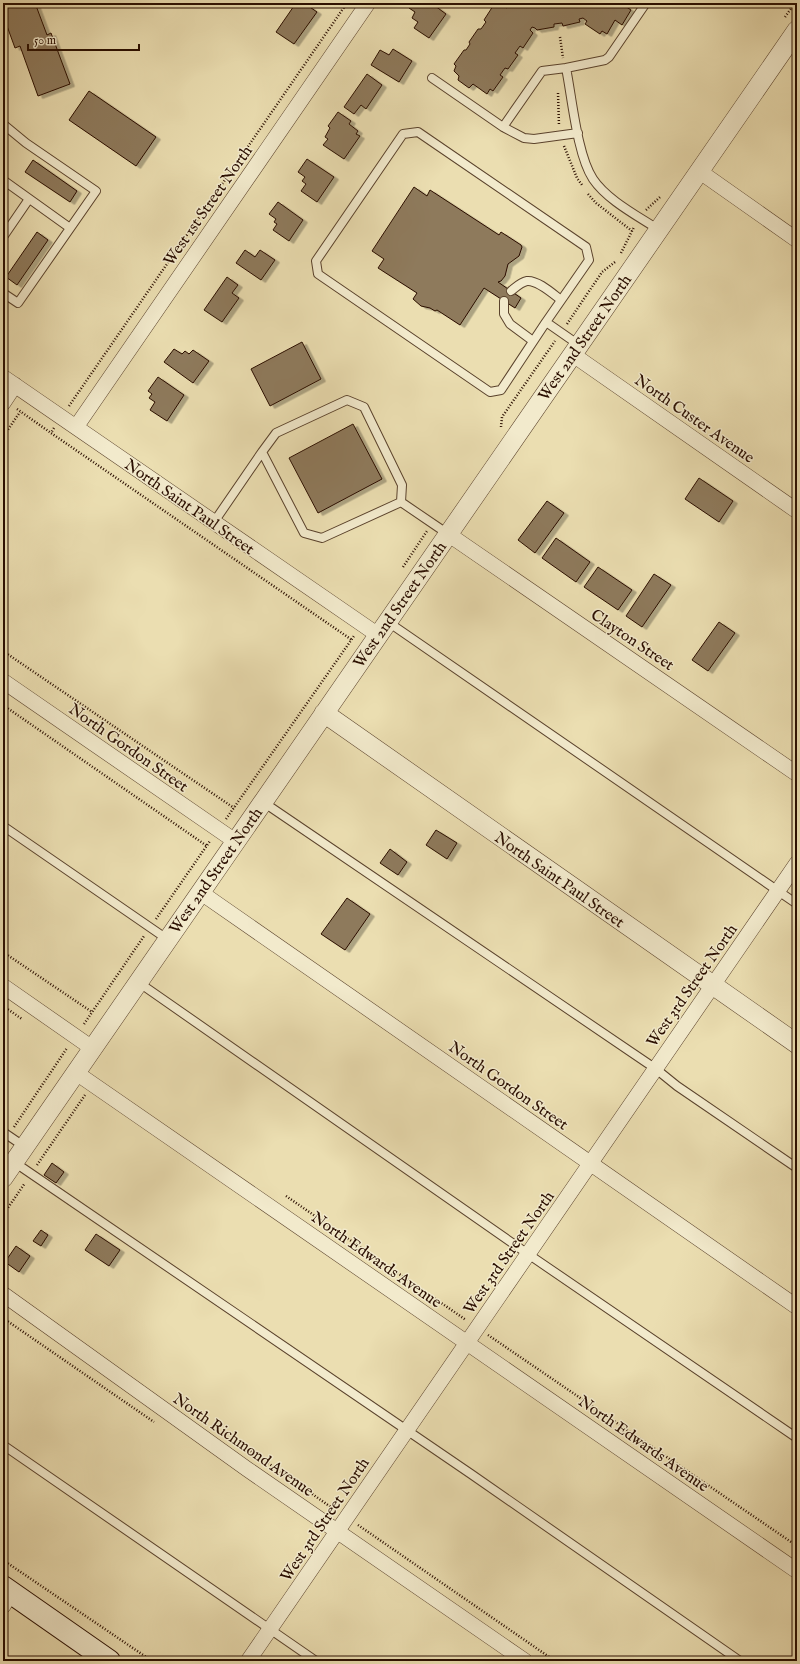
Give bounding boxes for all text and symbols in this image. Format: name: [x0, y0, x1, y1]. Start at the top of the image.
scale bar: [28, 26, 139, 52]
text: 50 m: [34, 33, 56, 48]
street label: West 1st Street North: [160, 142, 258, 270]
street label: West 2nd Street North: [535, 271, 637, 405]
street label: North Custer Avenue: [630, 371, 758, 468]
street label: North Saint Paul Street: [120, 455, 258, 560]
street label: West 2nd Street North: [350, 538, 452, 672]
street label: Clayton Street: [586, 605, 678, 676]
street label: North Gordon Street: [64, 700, 192, 798]
street label: West 2nd Street North: [166, 804, 268, 938]
street label: North Saint Paul Street: [490, 828, 628, 933]
street label: West 3rd Street North: [643, 920, 743, 1051]
street label: North Gordon Street: [444, 1038, 572, 1136]
street label: West 3rd Street North: [460, 1187, 560, 1318]
street label: North Edwards Avenue: [307, 1208, 445, 1313]
street label: North Richmond Avenue: [169, 1389, 317, 1502]
street label: North Edwards Avenue: [574, 1392, 712, 1497]
street label: West 3rd Street North: [277, 1454, 375, 1586]

